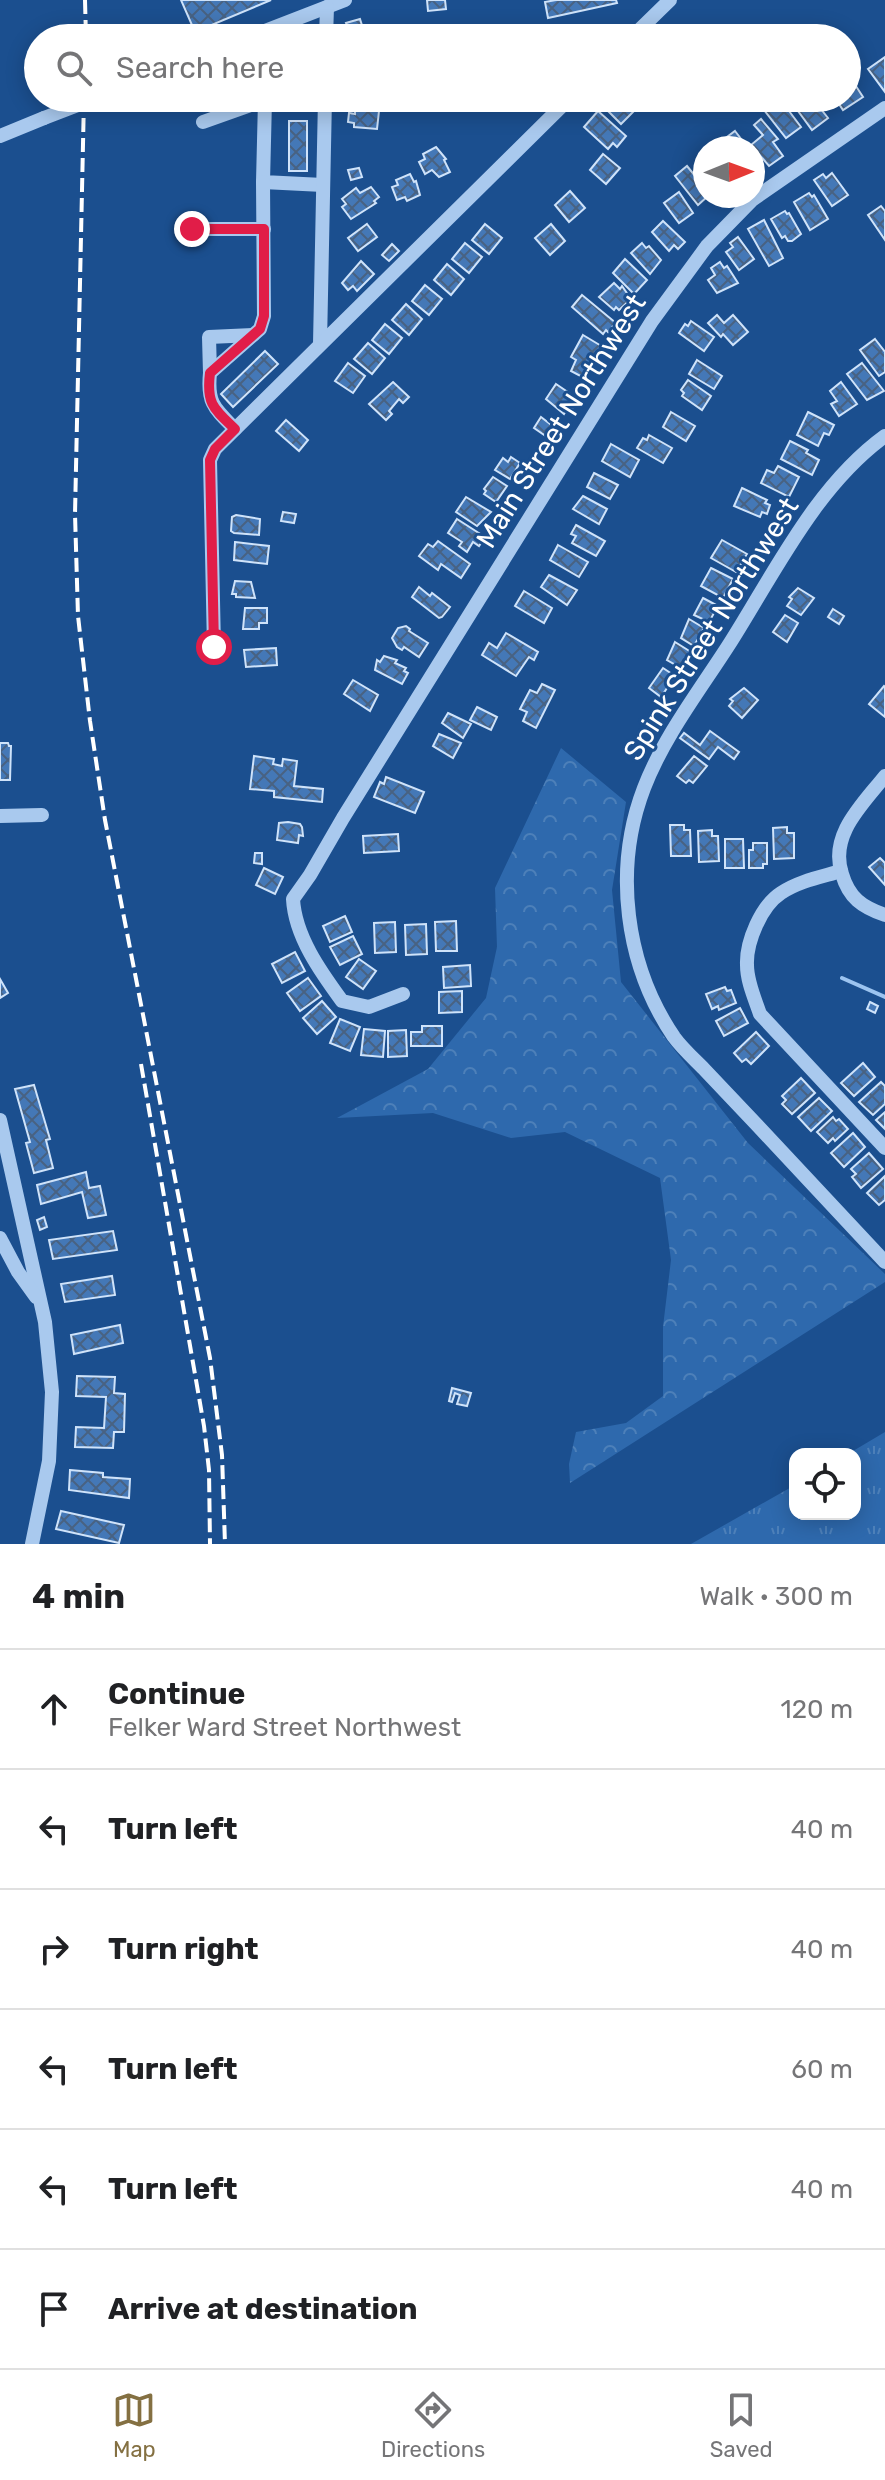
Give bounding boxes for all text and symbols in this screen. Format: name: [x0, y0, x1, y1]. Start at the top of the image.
search box: [24, 24, 861, 112]
icon: search: [52, 46, 96, 90]
text: Search here: [116, 50, 284, 86]
north arrow: [693, 136, 765, 208]
route end: [174, 211, 210, 247]
street label: Main Street Northwest: [469, 288, 653, 554]
street label: Spink Street Northwest: [617, 491, 805, 766]
route start: [196, 629, 232, 665]
map controls: [789, 1448, 861, 1520]
button: locate: [789, 1448, 861, 1520]
text: 4 min: [32, 1576, 125, 1617]
text: Walk · 300 m: [699, 1581, 853, 1612]
text: Continue: [108, 1676, 245, 1712]
icon: ahead: [32, 1687, 76, 1731]
text: 120 m: [781, 1694, 853, 1725]
text: Felker Ward Street Northwest: [108, 1712, 461, 1743]
icon: left: [32, 1807, 76, 1851]
text: Turn left: [108, 1811, 238, 1847]
text: 40 m: [791, 1814, 853, 1845]
icon: right: [32, 1927, 76, 1971]
text: Turn right: [108, 1931, 259, 1967]
text: 40 m: [791, 1934, 853, 1965]
icon: left: [32, 2047, 76, 2091]
text: Turn left: [108, 2051, 238, 2087]
text: 60 m: [791, 2054, 853, 2085]
icon: left: [32, 2167, 76, 2211]
text: Turn left: [108, 2171, 238, 2207]
text: 40 m: [791, 2174, 853, 2205]
icon: arrive: [32, 2287, 76, 2331]
text: Arrive at destination: [108, 2291, 418, 2327]
tab: Map: [112, 2388, 156, 2463]
tab: Directions: [381, 2388, 485, 2463]
tab: Saved: [710, 2388, 773, 2463]

